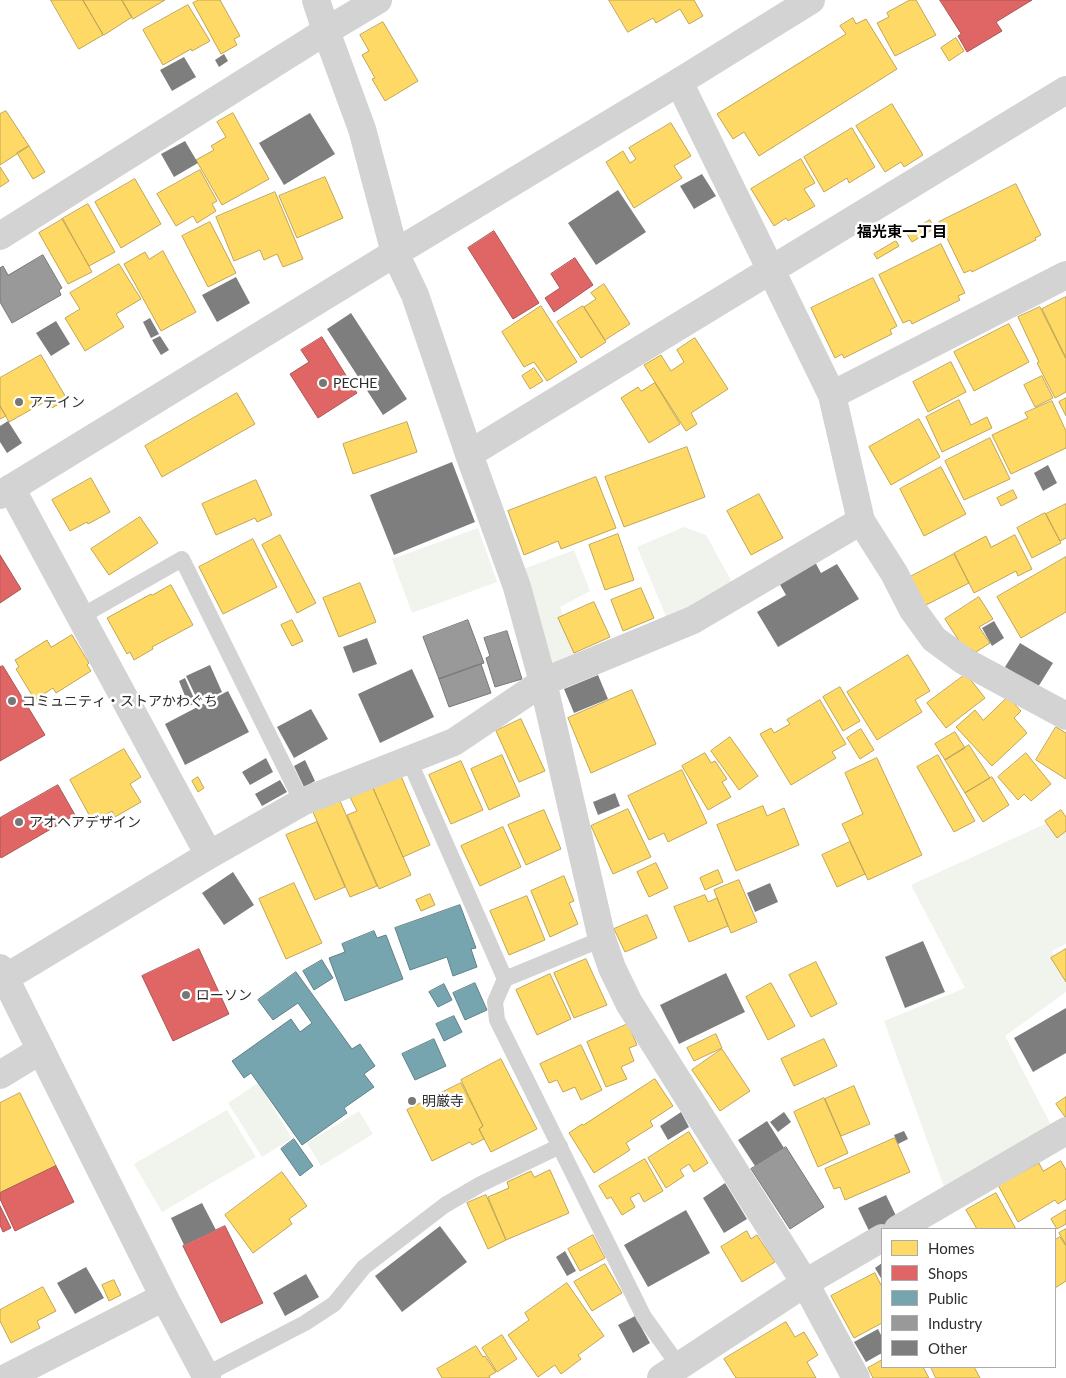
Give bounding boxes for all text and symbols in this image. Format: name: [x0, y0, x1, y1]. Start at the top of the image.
district label: 福光東一丁目: [857, 223, 947, 241]
place label: PECHE: [333, 375, 377, 391]
marker: PECHE: [317, 377, 329, 389]
place label: アテイン: [29, 394, 85, 410]
marker: アテイン: [13, 396, 25, 408]
place label: コミュニティ・ストアかわぐち: [22, 693, 218, 709]
marker: コミュニティ・ストアかわぐち: [6, 695, 18, 707]
place label: アオヘアデザイン: [29, 814, 141, 830]
marker: アオヘアデザイン: [13, 816, 25, 828]
place label: ローソン: [196, 987, 252, 1003]
marker: ローソン: [180, 989, 192, 1001]
place label: 明厳寺: [422, 1093, 464, 1109]
marker: 明厳寺: [406, 1095, 418, 1107]
legend: [881, 1228, 1056, 1368]
text: Homes: [928, 1239, 974, 1257]
text: Shops: [928, 1264, 968, 1282]
text: Public: [928, 1289, 968, 1307]
text: Industry: [928, 1314, 982, 1332]
text: Other: [928, 1339, 967, 1357]

